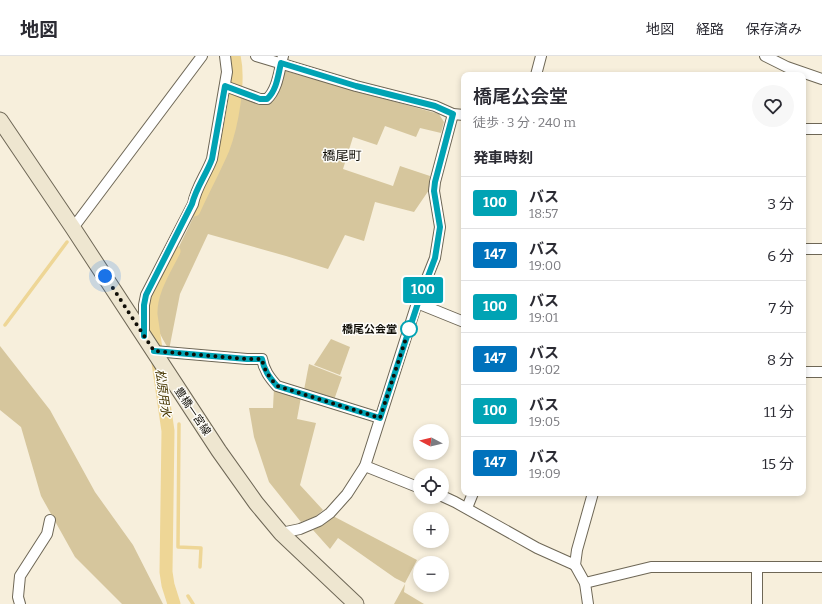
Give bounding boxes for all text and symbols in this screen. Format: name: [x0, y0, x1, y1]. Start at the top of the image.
text: 地図: [20, 18, 58, 41]
text: 地図: [646, 21, 674, 38]
text: 経路: [696, 21, 724, 38]
text: 保存済み: [746, 21, 802, 38]
text: 橋尾公会堂: [473, 85, 568, 108]
button: heart: [752, 85, 794, 127]
text: 徒歩 · 3 分 · 240 m: [473, 115, 576, 130]
district label: 橋尾町: [322, 148, 362, 163]
text: 発車時刻: [473, 149, 533, 167]
text: バス: [529, 188, 559, 206]
text: 100: [483, 194, 507, 211]
text: 3 分: [767, 195, 794, 213]
text: 18:57: [529, 206, 558, 221]
text: バス: [529, 240, 559, 258]
text: 147: [484, 246, 506, 263]
text: 6 分: [767, 247, 794, 265]
text: 19:00: [529, 258, 561, 273]
your location: [95, 266, 115, 286]
line badge: 100: [400, 277, 446, 303]
text: 100: [411, 281, 435, 298]
text: バス: [529, 292, 559, 310]
text: 100: [483, 298, 507, 315]
text: 7 分: [768, 299, 794, 317]
text: 19:01: [529, 310, 558, 325]
marker: 橋尾公会堂: [400, 320, 418, 338]
place label: 橋尾公会堂: [342, 323, 397, 336]
text: バス: [529, 344, 559, 362]
text: 147: [484, 350, 506, 367]
text: 8 分: [767, 351, 794, 369]
text: 19:02: [529, 362, 560, 377]
water label: 松原用水: [153, 368, 174, 420]
street label: 豊橋一宮線: [172, 385, 213, 438]
text: バス: [529, 396, 559, 414]
text: 100: [483, 402, 507, 419]
text: 11 分: [764, 403, 794, 421]
text: 19:05: [529, 414, 560, 429]
north arrow: [413, 424, 449, 460]
map controls: [413, 424, 449, 592]
text: バス: [529, 448, 559, 466]
text: 147: [484, 454, 506, 471]
text: 15 分: [762, 455, 794, 473]
text: 19:09: [529, 466, 561, 481]
button: locate: [413, 468, 449, 504]
button: +: [413, 512, 449, 548]
button: −: [413, 556, 449, 592]

